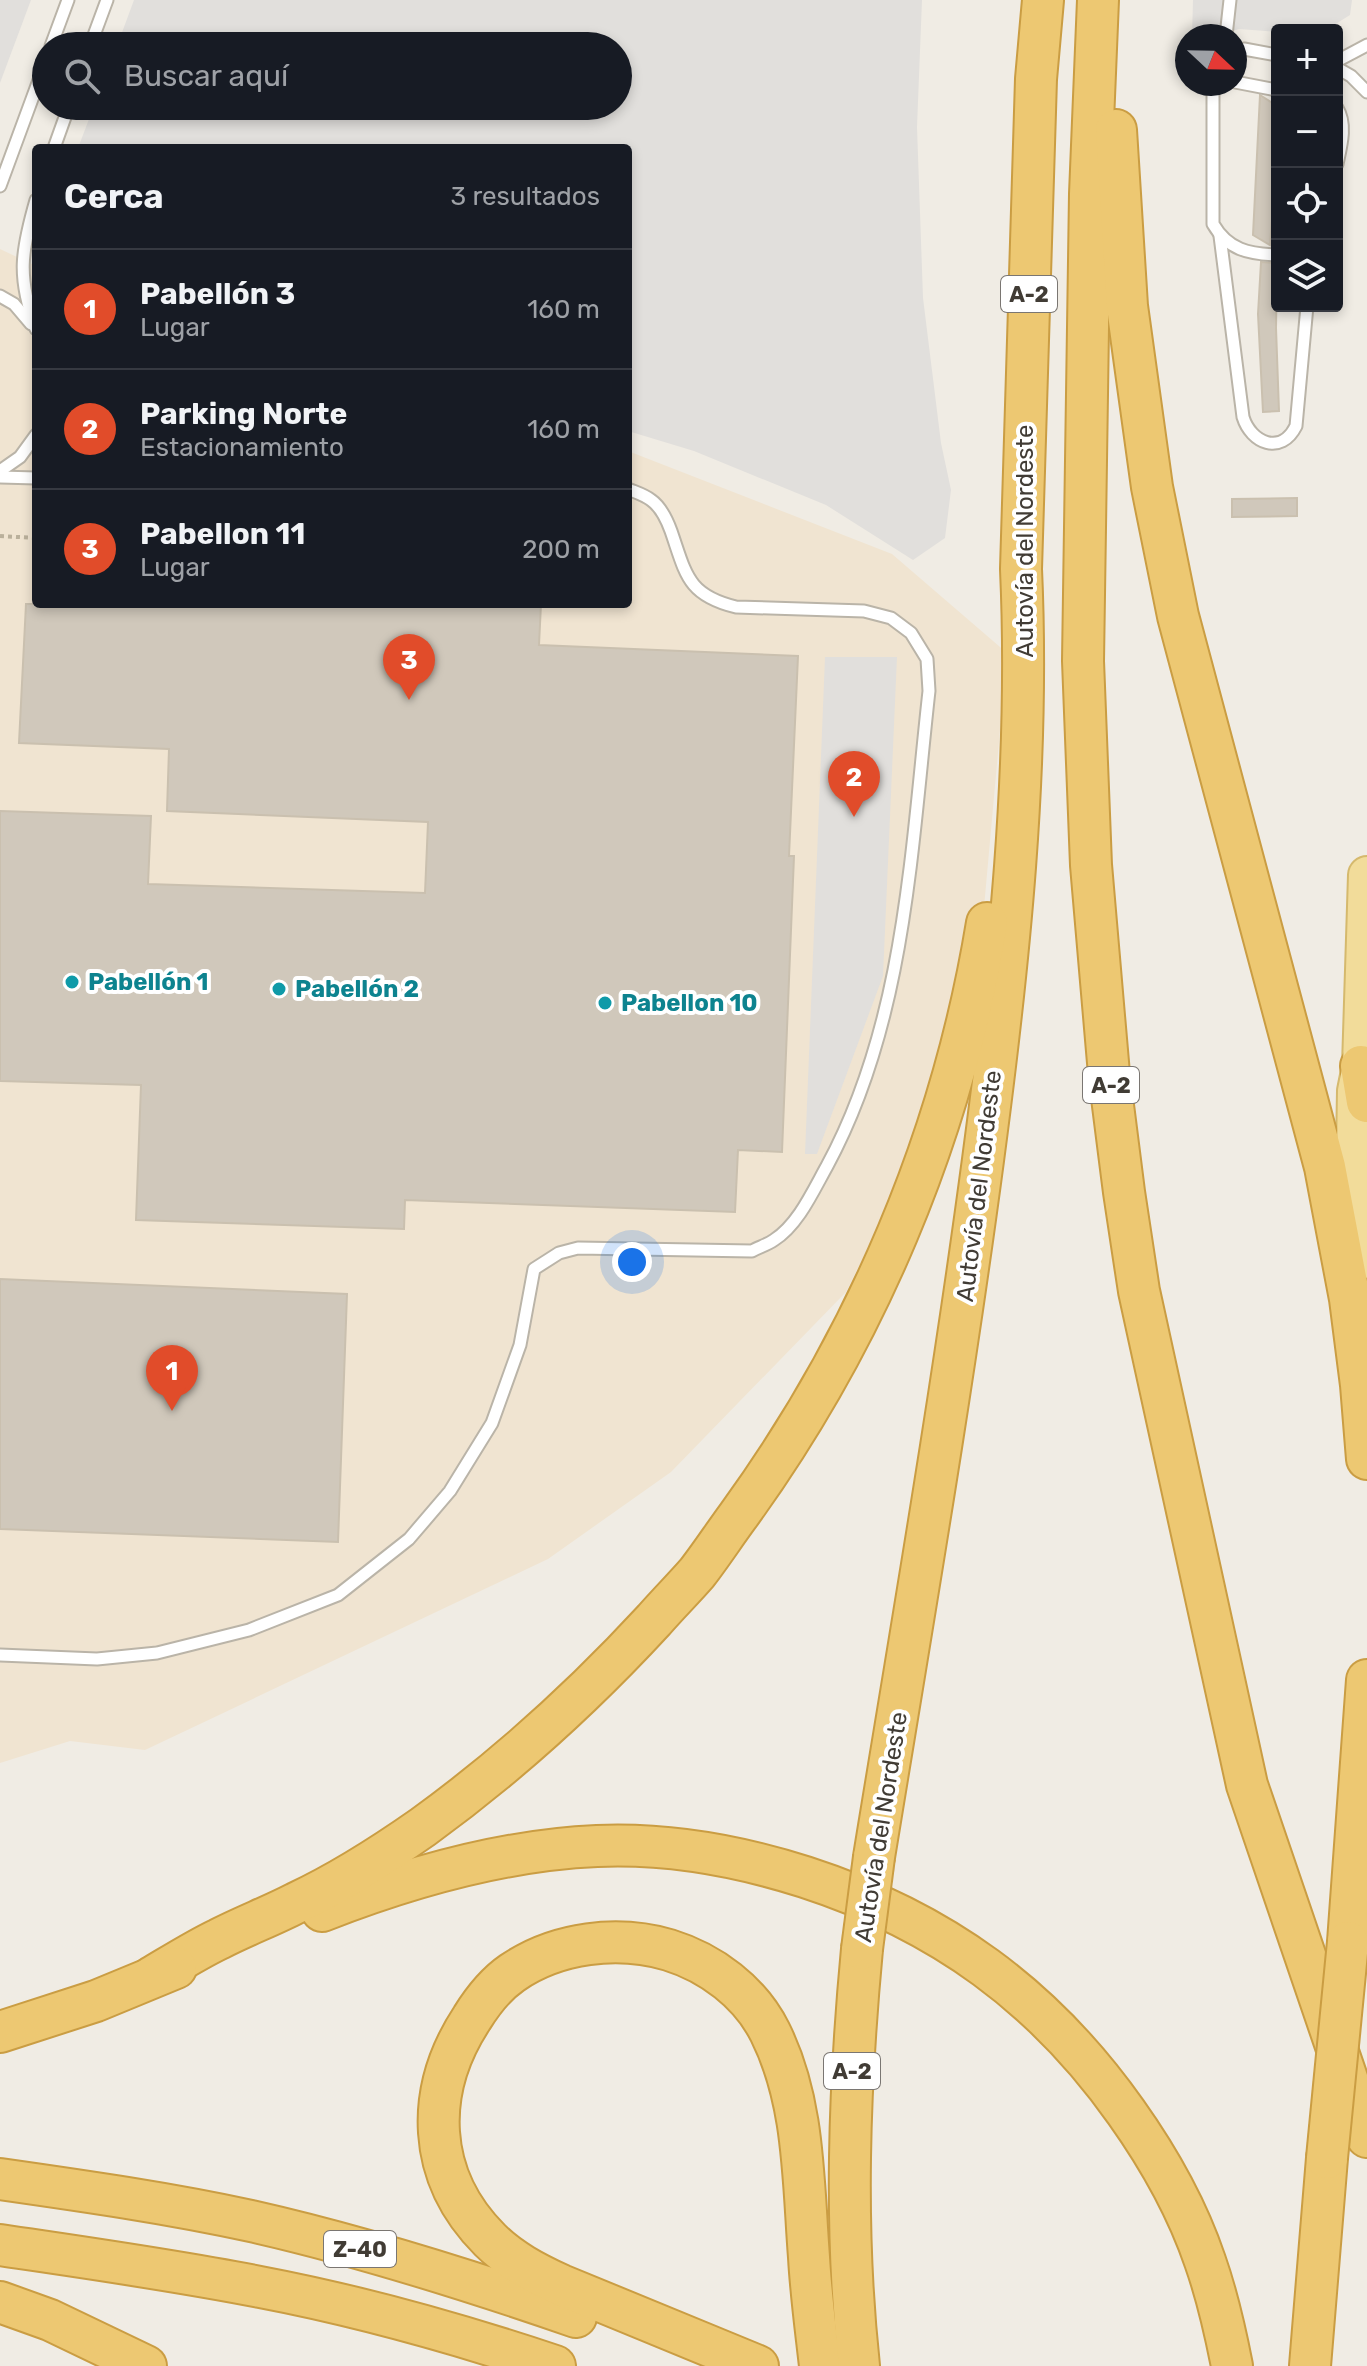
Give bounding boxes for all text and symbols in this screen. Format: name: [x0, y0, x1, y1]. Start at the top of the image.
north arrow: [1175, 24, 1247, 96]
map controls: [1271, 24, 1343, 312]
button: +: [1271, 24, 1343, 96]
search box: [32, 32, 632, 120]
icon: search: [60, 54, 104, 98]
text: Buscar aquí: [124, 58, 288, 94]
button: −: [1271, 96, 1343, 168]
button: locate: [1271, 168, 1343, 240]
text: Cerca: [64, 176, 163, 217]
text: 3 resultados: [450, 181, 600, 212]
button: layers: [1271, 240, 1343, 312]
text: Pabellón 3: [140, 276, 295, 312]
road number: A-2: [1001, 276, 1057, 312]
text: 1: [84, 294, 96, 325]
text: 160 m: [527, 294, 600, 325]
text: Lugar: [140, 312, 210, 343]
text: Parking Norte: [140, 396, 347, 432]
text: 2: [82, 414, 98, 445]
text: 160 m: [527, 414, 600, 445]
street label: Autovía del Nordeste: [1011, 425, 1039, 657]
text: Estacionamiento: [140, 432, 344, 463]
text: Pabellon 11: [140, 516, 305, 552]
text: 3: [81, 534, 99, 565]
text: 200 m: [522, 534, 600, 565]
text: Lugar: [140, 552, 210, 583]
pin: 3: [383, 634, 435, 700]
pin: 2: [828, 751, 880, 817]
place label: Pabellón 1: [88, 968, 208, 996]
marker: Pabellón 1: [63, 973, 81, 991]
place label: Pabellón 2: [295, 975, 419, 1003]
marker: Pabellón 2: [270, 980, 288, 998]
place label: Pabellon 10: [621, 989, 758, 1017]
marker: Pabellon 10: [596, 994, 614, 1012]
road number: A-2: [1083, 1067, 1139, 1103]
street label: Autovía del Nordeste: [951, 1069, 1007, 1303]
your location: [612, 1242, 652, 1282]
pin: 1: [146, 1345, 198, 1411]
street label: Autovía del Nordeste: [849, 1710, 913, 1944]
road number: A-2: [824, 2053, 880, 2089]
road number: Z-40: [324, 2231, 396, 2267]

